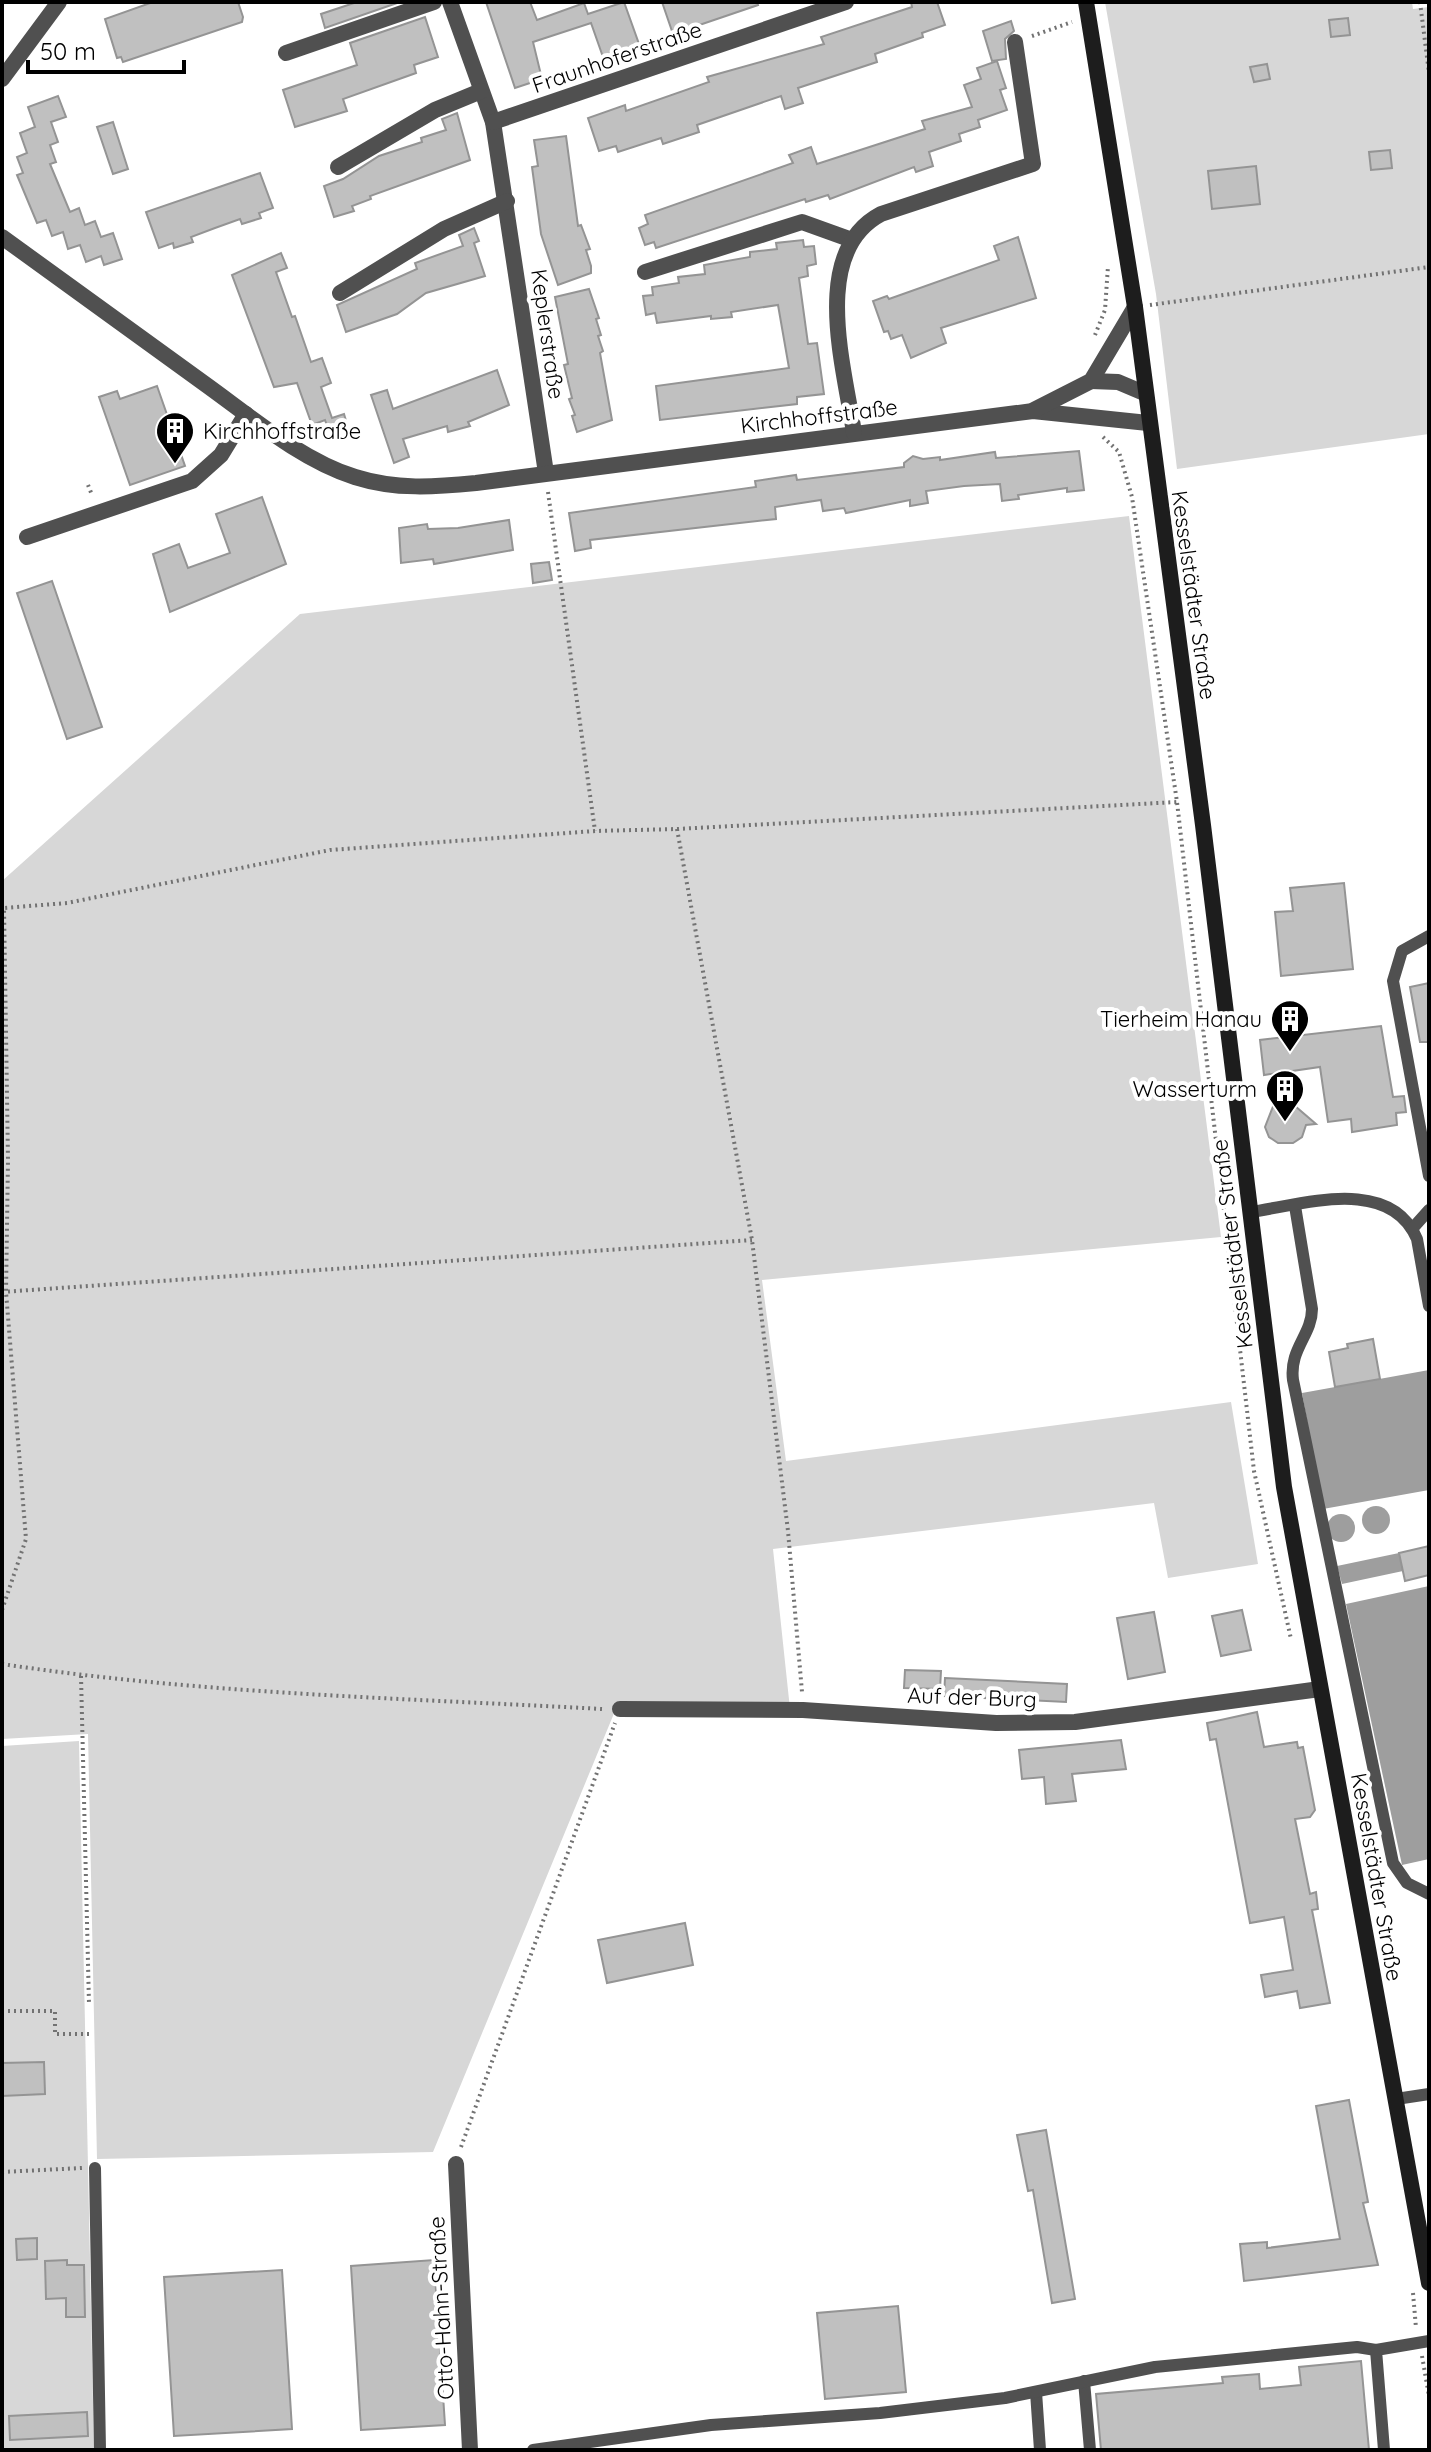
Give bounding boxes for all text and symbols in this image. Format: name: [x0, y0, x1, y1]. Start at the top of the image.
street label: Fraunhoferstraße: [528, 15, 706, 99]
scale bar: [28, 24, 184, 74]
text: 50 m: [40, 36, 96, 66]
street label: Keplerstraße: [525, 267, 571, 401]
street label: Kirchhoffstraße: [739, 392, 899, 440]
building icon: Kirchhoffstraße: [154, 410, 196, 465]
place label: Kirchhoffstraße: [203, 417, 361, 445]
street label: Kesselstädter Straße: [1165, 489, 1223, 701]
building icon: Tierheim Hanau: [1269, 998, 1311, 1053]
place label: Tierheim Hanau: [1100, 1005, 1262, 1033]
building icon: Wasserturm: [1264, 1068, 1306, 1123]
place label: Wasserturm: [1133, 1075, 1257, 1103]
street label: Kesselstädter Straße: [1205, 1138, 1259, 1350]
street label: Auf der Burg: [907, 1681, 1037, 1713]
street label: Kesselstädter Straße: [1345, 1771, 1409, 1983]
street label: Otto-Hahn-Straße: [422, 2216, 460, 2400]

